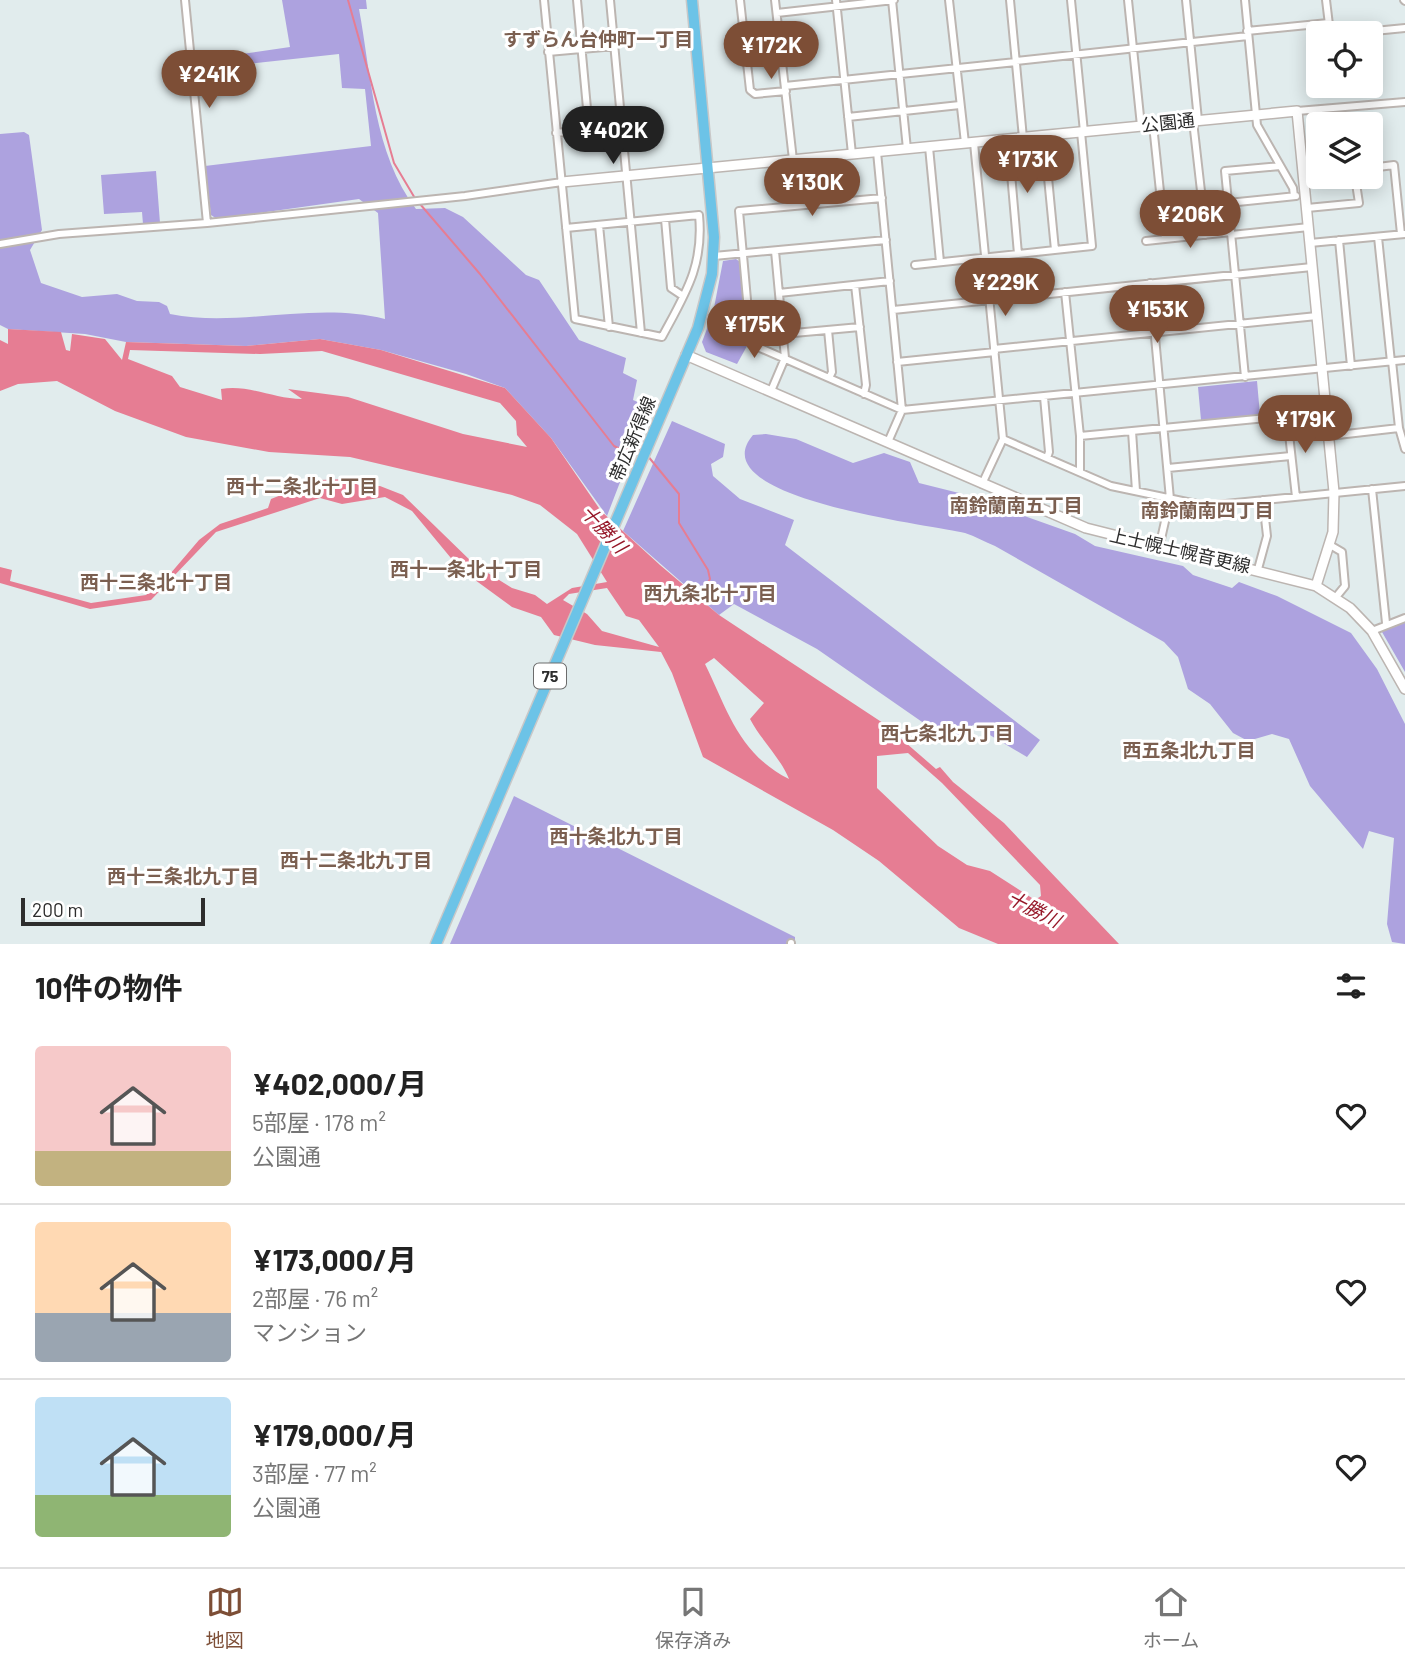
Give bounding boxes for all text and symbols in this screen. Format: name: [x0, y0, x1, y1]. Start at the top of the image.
map controls: [1306, 21, 1383, 189]
button: locate: [1306, 21, 1383, 98]
pin: ¥172K: [722, 22, 820, 81]
district label: すずらん台仲町一丁目: [503, 27, 693, 50]
text: ¥172K: [740, 30, 802, 58]
pin: ¥241K: [160, 50, 258, 110]
text: ¥241K: [178, 59, 240, 87]
pin: ¥402K: [564, 106, 662, 166]
street label: 公園通: [1140, 108, 1196, 136]
button: layers: [1306, 112, 1383, 189]
text: ¥402K: [578, 115, 648, 143]
pin: ¥173K: [978, 136, 1076, 195]
text: ¥173K: [996, 144, 1058, 172]
pin: ¥130K: [763, 158, 861, 218]
text: ¥130K: [780, 167, 844, 195]
pin: ¥206K: [1141, 190, 1239, 250]
text: ¥206K: [1156, 199, 1224, 227]
pin: ¥229K: [956, 258, 1054, 318]
text: ¥229K: [971, 267, 1039, 295]
pin: ¥153K: [1108, 286, 1206, 345]
text: ¥153K: [1125, 294, 1189, 322]
pin: ¥175K: [705, 300, 803, 360]
text: ¥175K: [723, 309, 785, 337]
street label: 帯広新得線: [604, 393, 660, 484]
pin: ¥179K: [1256, 396, 1354, 455]
text: ¥179K: [1274, 404, 1336, 432]
district label: 西十二条北十丁目: [226, 474, 378, 497]
district label: 南鈴蘭南五丁目: [949, 493, 1083, 516]
district label: 南鈴蘭南四丁目: [1140, 498, 1274, 521]
water label: 十勝川: [577, 500, 634, 559]
street label: 上士幌士幌音更線: [1108, 523, 1253, 577]
district label: 西十一条北十丁目: [390, 557, 542, 580]
district label: 西十三条北十丁目: [80, 570, 232, 593]
district label: 西九条北十丁目: [643, 581, 777, 604]
road number: 75: [534, 664, 566, 688]
district label: 西七条北九丁目: [880, 721, 1014, 744]
district label: 西五条北九丁目: [1122, 738, 1256, 761]
district label: 西十条北九丁目: [549, 824, 683, 847]
district label: 西十二条北九丁目: [280, 848, 432, 871]
district label: 西十三条北九丁目: [107, 864, 259, 887]
water label: 十勝川: [1004, 885, 1067, 933]
scale bar: [21, 895, 205, 927]
text: 200 m: [32, 898, 83, 921]
icon: filters: [1332, 967, 1370, 1005]
text: 10件の物件: [35, 969, 183, 1005]
text: ¥402,000/月: [252, 1065, 427, 1101]
icon: home: [91, 1074, 175, 1158]
icon: heart: [1332, 1097, 1370, 1135]
text: 5部屋 · 178 m²: [252, 1108, 386, 1136]
text: 公園通: [252, 1142, 321, 1170]
text: ¥173,000/月: [252, 1241, 417, 1277]
icon: home: [91, 1250, 175, 1334]
icon: heart: [1332, 1273, 1370, 1311]
text: 2部屋 · 76 m²: [252, 1284, 378, 1312]
text: マンション: [252, 1318, 367, 1346]
text: ¥179,000/月: [252, 1416, 417, 1452]
icon: home: [91, 1425, 175, 1509]
icon: heart: [1332, 1448, 1370, 1486]
text: 3部屋 · 77 m²: [252, 1459, 377, 1487]
text: 公園通: [252, 1493, 321, 1521]
tab: 地図: [206, 1583, 244, 1652]
tab: 保存済み: [655, 1583, 731, 1652]
tab: ホーム: [1143, 1583, 1199, 1652]

